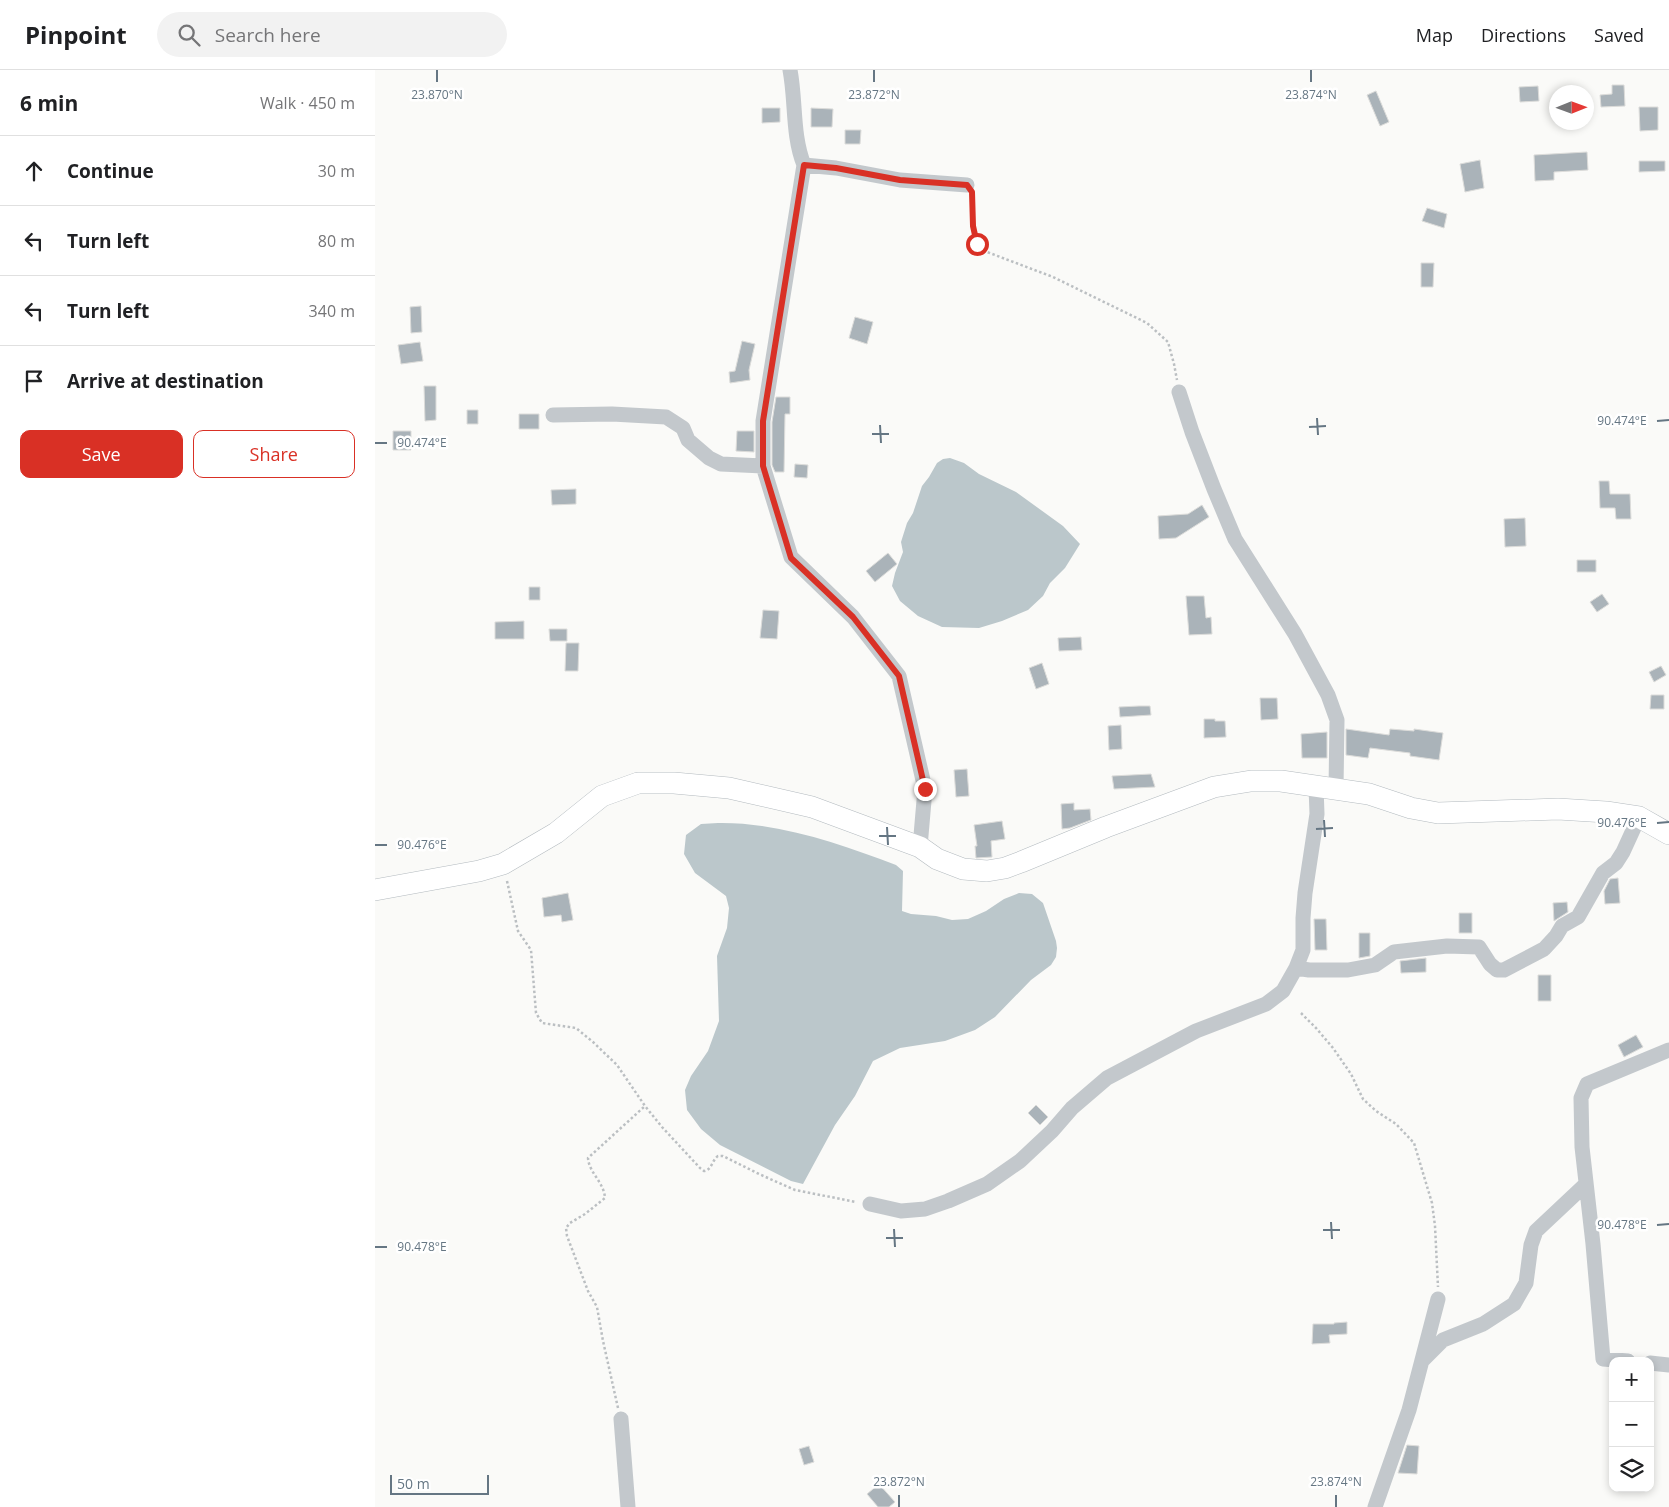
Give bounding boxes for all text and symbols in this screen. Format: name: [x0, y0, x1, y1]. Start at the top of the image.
search box: [157, 12, 507, 57]
text: Pinpoint: [25, 18, 127, 51]
icon: search: [175, 21, 203, 49]
text: Search here: [215, 22, 321, 48]
text: Map: [1416, 23, 1453, 47]
text: Directions: [1481, 23, 1566, 47]
text: Saved: [1594, 23, 1644, 47]
north arrow: [1549, 85, 1594, 130]
text: 23.870°N: [411, 86, 463, 103]
text: 23.872°N: [848, 86, 900, 103]
text: 23.874°N: [1285, 86, 1337, 103]
text: 6 min: [20, 89, 78, 117]
text: Walk · 450 m: [260, 92, 355, 114]
icon: ahead: [20, 157, 48, 185]
text: Continue: [67, 158, 154, 184]
text: 30 m: [318, 160, 355, 182]
icon: left: [20, 227, 48, 255]
text: Turn left: [67, 228, 149, 254]
text: 80 m: [318, 230, 355, 252]
route start: [966, 233, 989, 256]
icon: left: [20, 297, 48, 325]
text: Turn left: [67, 298, 149, 324]
text: 340 m: [309, 300, 355, 322]
icon: arrive: [20, 367, 48, 395]
text: Arrive at destination: [67, 368, 264, 394]
text: 90.474°E: [1597, 412, 1647, 429]
button: Save: [20, 430, 183, 478]
button: Share: [193, 430, 355, 478]
text: 90.474°E: [397, 434, 447, 451]
route end: [914, 778, 937, 801]
text: 90.476°E: [1597, 814, 1647, 831]
text: 90.476°E: [397, 836, 447, 853]
text: 90.478°E: [1597, 1216, 1647, 1233]
text: 90.478°E: [397, 1238, 447, 1255]
map controls: [1609, 1357, 1654, 1492]
button: +: [1609, 1357, 1654, 1402]
button: −: [1609, 1402, 1654, 1447]
button: layers: [1609, 1447, 1654, 1492]
scale bar: [390, 1472, 489, 1495]
text: 23.872°N: [873, 1473, 925, 1490]
text: 23.874°N: [1310, 1473, 1362, 1490]
text: 50 m: [397, 1474, 430, 1493]

